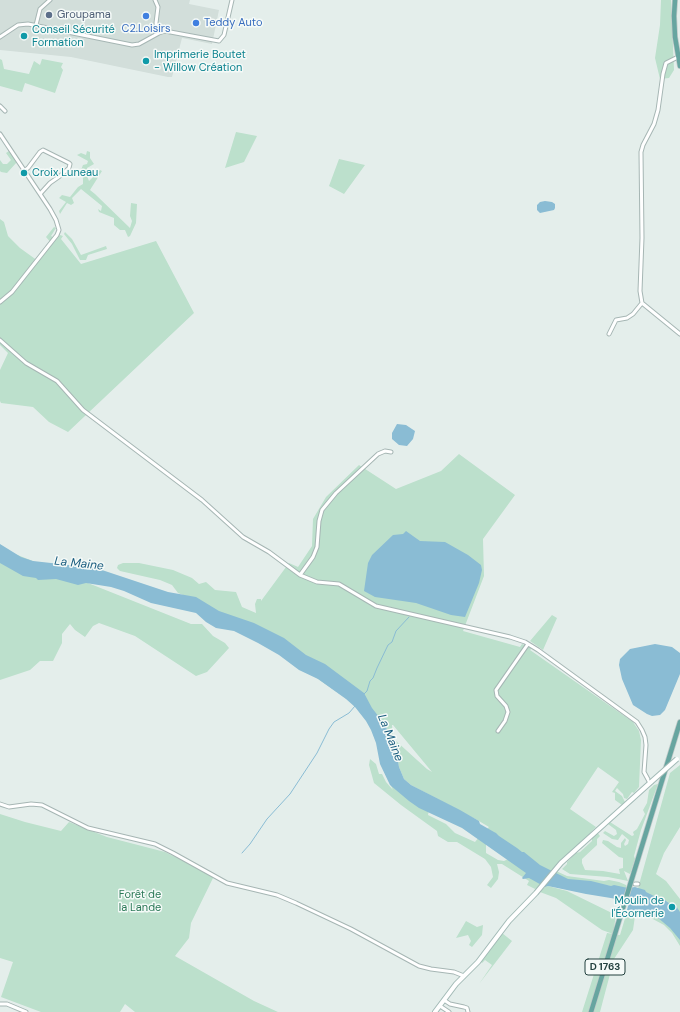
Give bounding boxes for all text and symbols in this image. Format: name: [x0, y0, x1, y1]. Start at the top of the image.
place label: Groupama: [57, 8, 111, 22]
marker: Groupama: [44, 10, 54, 20]
marker: C2.Loisirs: [141, 11, 151, 21]
place label: Teddy Auto: [204, 16, 262, 30]
marker: Teddy Auto: [191, 18, 201, 28]
place label: C2.Loisirs: [122, 22, 170, 36]
place label: Conseil Sécurité Formation: [32, 23, 115, 49]
marker: Conseil Sécurité Formation: [19, 31, 29, 41]
place label: Imprimerie Boutet - Willow Création: [154, 48, 246, 74]
marker: Imprimerie Boutet - Willow Création: [141, 56, 151, 66]
place label: Croix Luneau: [32, 166, 98, 180]
marker: Croix Luneau: [19, 168, 29, 178]
water label: La Maine: [54, 554, 104, 574]
water label: La Maine: [374, 712, 406, 764]
park label: Forêt de la Lande: [119, 888, 161, 914]
place label: Moulin de l'Écornerie: [611, 894, 664, 920]
marker: Moulin de l'Écornerie: [667, 902, 677, 912]
road number: D 1763: [585, 959, 625, 975]

